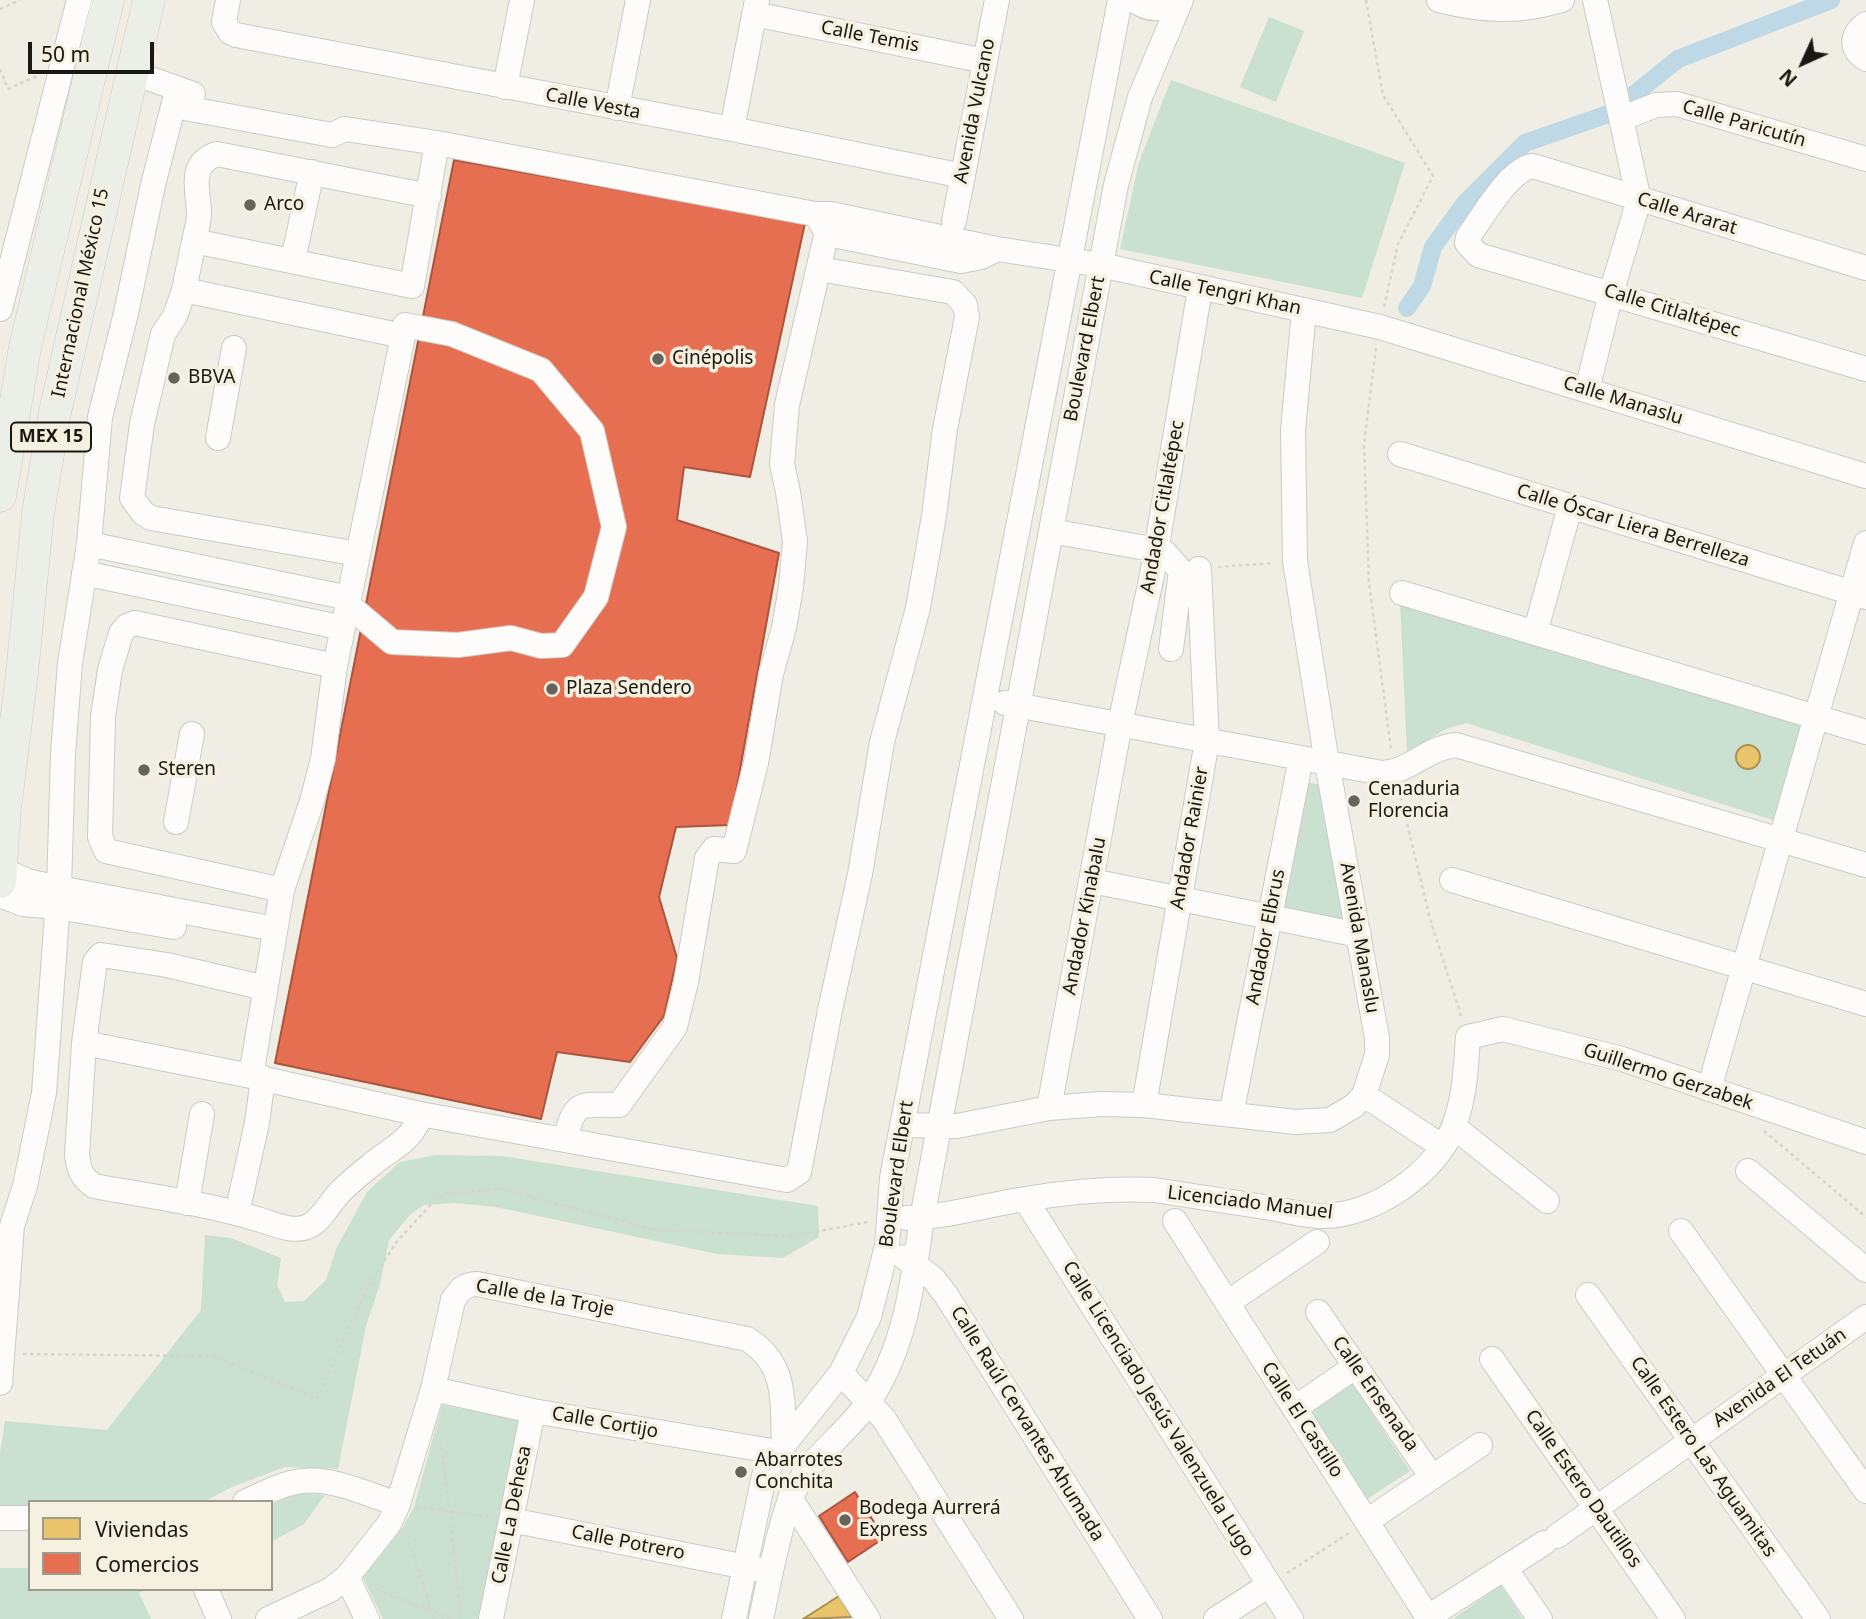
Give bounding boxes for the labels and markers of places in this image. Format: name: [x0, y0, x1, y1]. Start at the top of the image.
place label: Arco: [264, 194, 304, 216]
marker: Arco: [242, 197, 258, 213]
place label: Cinépolis: [672, 348, 753, 370]
marker: Cinépolis: [650, 351, 666, 367]
place label: BBVA: [188, 367, 235, 389]
marker: BBVA: [166, 370, 182, 386]
place label: Plaza Sendero: [566, 678, 692, 700]
marker: Plaza Sendero: [544, 681, 560, 697]
place label: Steren: [158, 759, 216, 781]
marker: Steren: [136, 762, 152, 778]
place label: Cenaduria Florencia: [1368, 779, 1460, 823]
marker: Cenaduria Florencia: [1346, 793, 1362, 809]
place label: Abarrotes Conchita: [755, 1450, 843, 1494]
marker: Abarrotes Conchita: [733, 1464, 749, 1480]
place label: Bodega Aurrerá Express: [859, 1498, 1001, 1542]
marker: Bodega Aurrerá Express: [837, 1512, 853, 1528]

